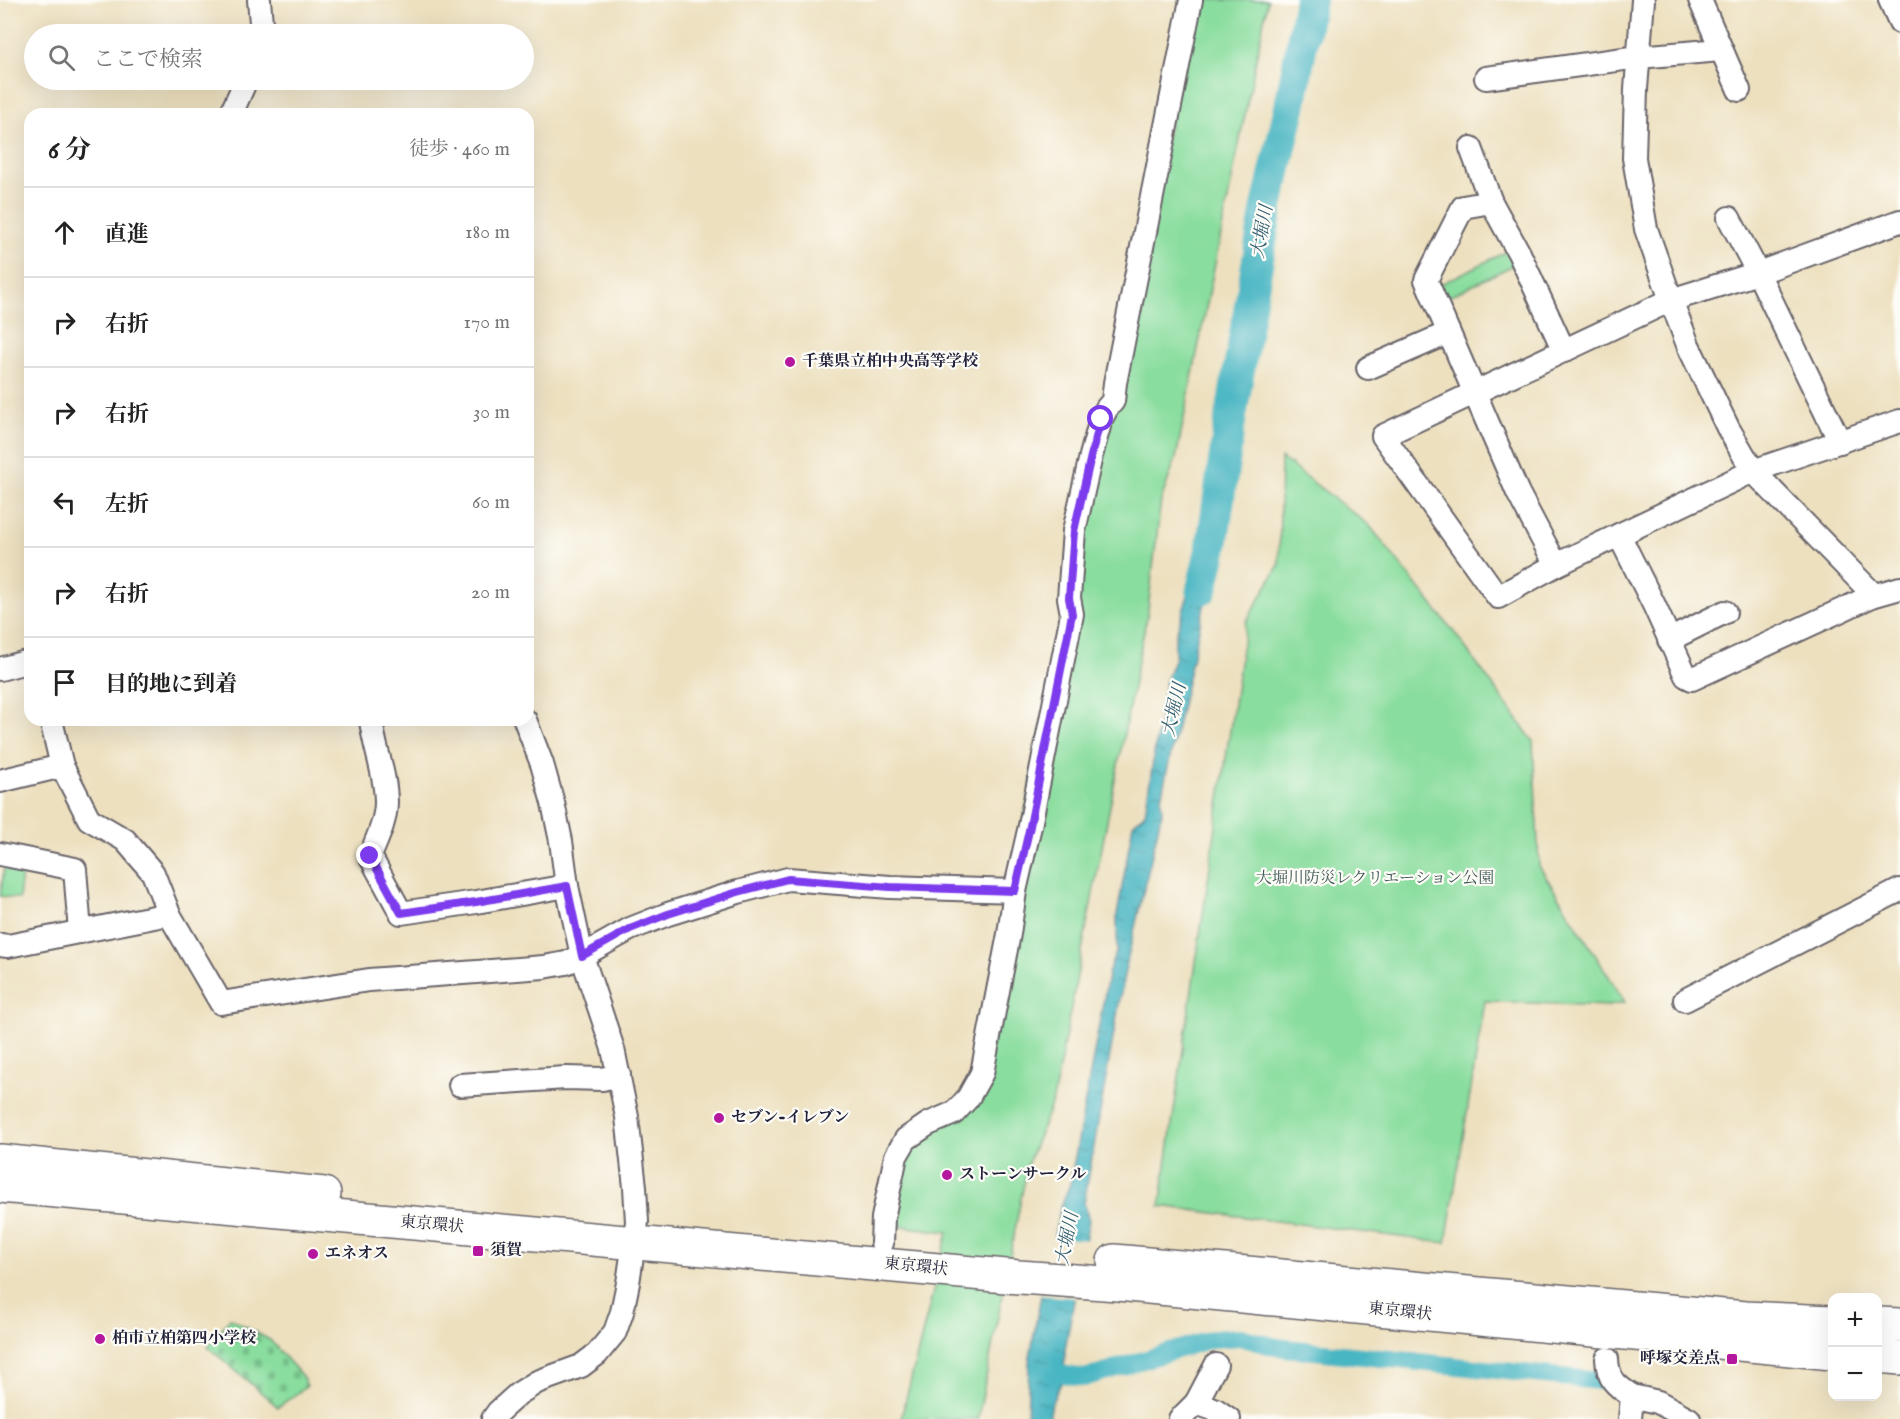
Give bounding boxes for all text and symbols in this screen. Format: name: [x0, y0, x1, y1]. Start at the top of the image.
search box: [24, 24, 534, 90]
icon: search: [45, 41, 78, 74]
text: ここで検索: [93, 46, 203, 74]
text: 6 分: [48, 134, 91, 167]
text: 徒歩 · 460 m: [409, 137, 510, 162]
water label: 大堀川: [1247, 201, 1279, 261]
icon: ahead: [48, 216, 81, 249]
text: 180 m: [465, 220, 510, 245]
text: 直進: [105, 221, 149, 249]
icon: right: [48, 306, 81, 339]
text: 170 m: [464, 310, 510, 335]
text: 右折: [105, 311, 149, 339]
place label: 千葉県立柏中央高等学校: [802, 352, 979, 372]
marker: 千葉県立柏中央高等学校: [783, 355, 797, 369]
icon: right: [48, 396, 81, 429]
text: 30 m: [473, 400, 510, 425]
text: 右折: [105, 401, 149, 429]
route start: [1087, 405, 1113, 431]
icon: left: [48, 486, 81, 519]
text: 60 m: [472, 490, 510, 515]
text: 左折: [105, 491, 149, 519]
icon: right: [48, 576, 81, 609]
text: 20 m: [471, 580, 510, 605]
text: 右折: [105, 581, 149, 609]
icon: arrive: [48, 666, 81, 699]
text: 目的地に到着: [105, 671, 237, 699]
water label: 大堀川: [1158, 679, 1193, 739]
route end: [356, 842, 382, 868]
park label: 大堀川防災レクリエーション公園: [1256, 869, 1494, 889]
place label: セブン-イレブン: [731, 1108, 849, 1128]
marker: セブン-イレブン: [712, 1111, 726, 1125]
place label: ストーンサークル: [959, 1165, 1086, 1185]
marker: ストーンサークル: [940, 1168, 954, 1182]
water label: 大堀川: [1052, 1208, 1085, 1268]
street label: 東京環状: [399, 1212, 465, 1238]
place label: 須賀: [490, 1241, 522, 1261]
place label: エネオス: [325, 1244, 389, 1264]
marker: 須賀: [471, 1244, 485, 1258]
marker: エネオス: [306, 1247, 320, 1261]
street label: 東京環状: [883, 1254, 949, 1280]
map controls: [1828, 1293, 1882, 1401]
button: +: [1828, 1293, 1882, 1347]
street label: 東京環状: [1367, 1299, 1433, 1325]
place label: 柏市立柏第四小学校: [112, 1329, 257, 1349]
marker: 柏市立柏第四小学校: [93, 1332, 107, 1346]
button: −: [1828, 1347, 1882, 1401]
place label: 呼塚交差点: [1640, 1349, 1720, 1369]
marker: 呼塚交差点: [1725, 1352, 1739, 1366]

